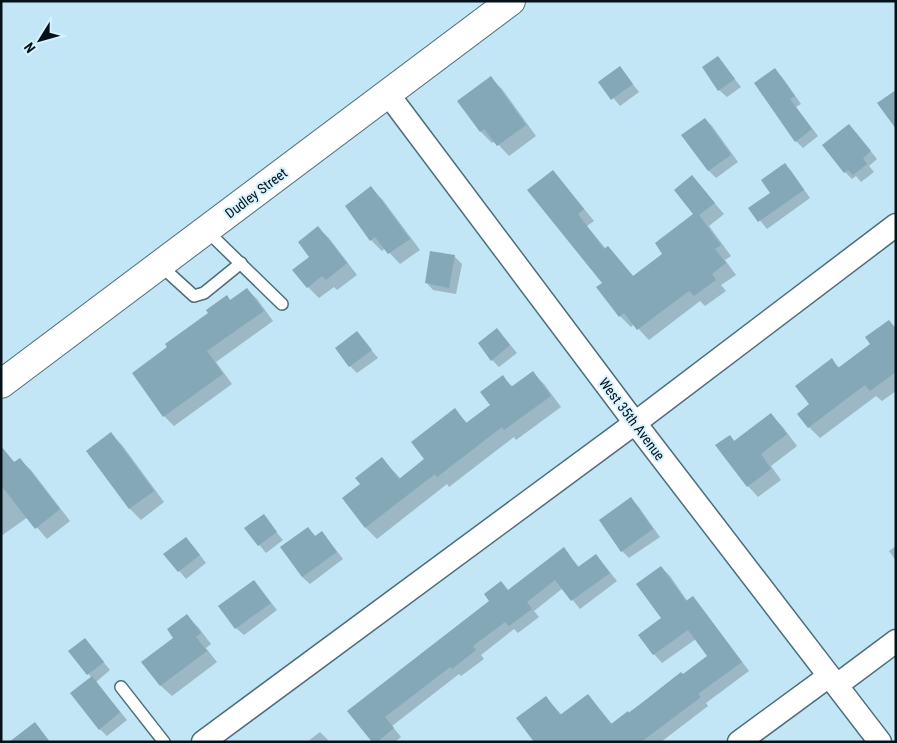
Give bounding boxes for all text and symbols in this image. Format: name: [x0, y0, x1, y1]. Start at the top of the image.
north arrow: [15, 15, 65, 65]
text: N: [21, 40, 39, 56]
street label: Dudley Street: [222, 165, 290, 221]
street label: West 35th Avenue: [596, 375, 668, 464]

